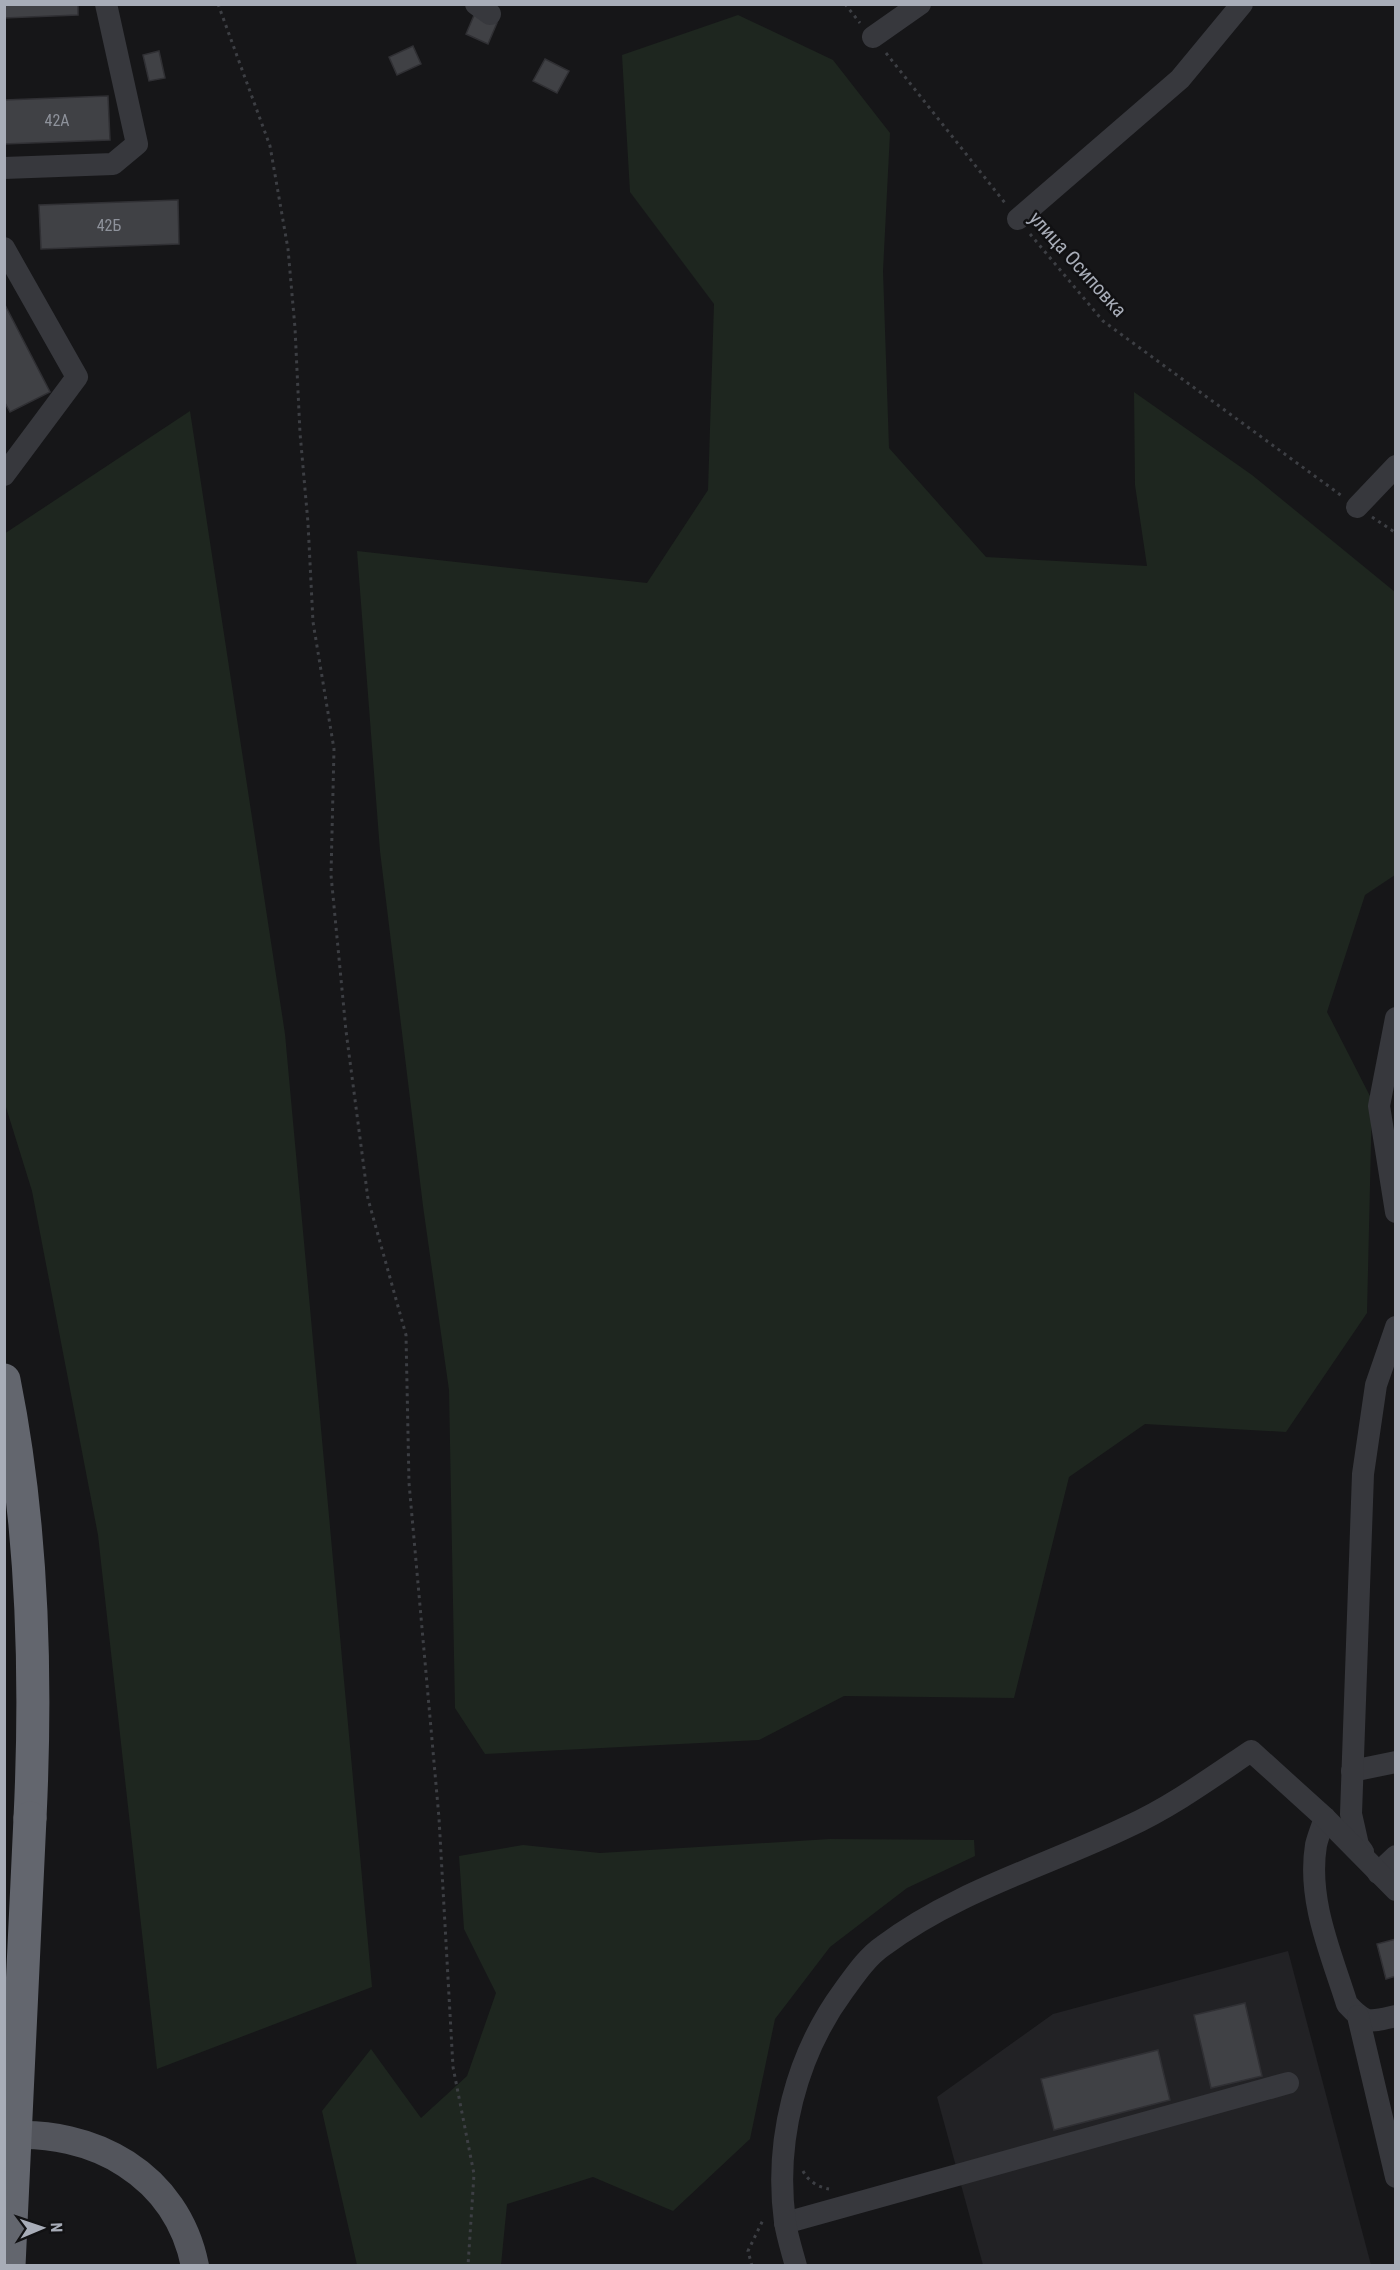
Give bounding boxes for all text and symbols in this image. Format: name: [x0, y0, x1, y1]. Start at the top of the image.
house number: 42А: [44, 111, 70, 130]
street label: улица Осиповка: [1024, 206, 1132, 322]
house number: 42Б: [97, 216, 122, 235]
north arrow: [12, 2198, 72, 2258]
text: N: [47, 2222, 66, 2233]

